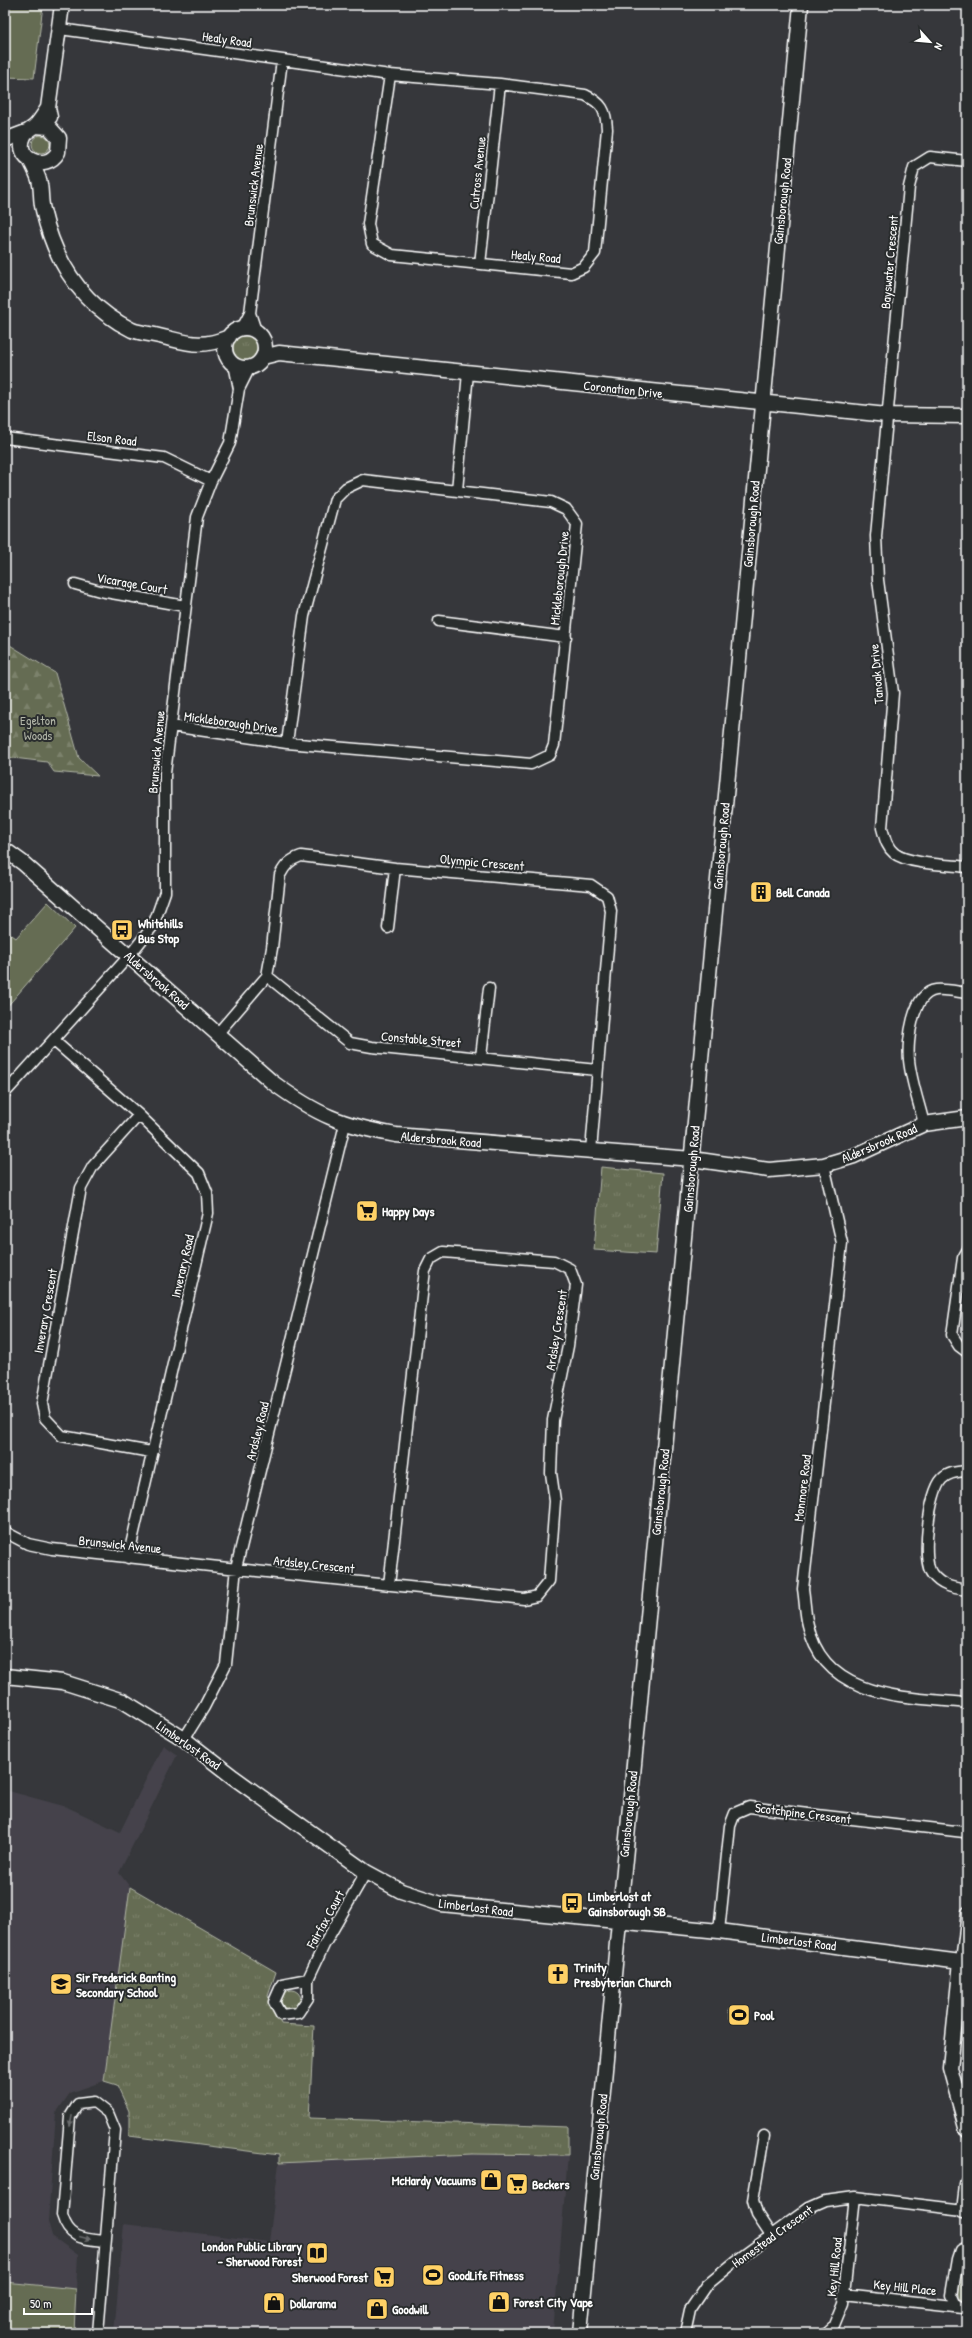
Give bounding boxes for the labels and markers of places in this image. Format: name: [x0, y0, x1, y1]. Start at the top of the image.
building icon: Bell Canada: [748, 879, 774, 905]
place label: Bell Canada: [776, 883, 831, 901]
place label: Whitehills Bus Stop: [138, 914, 183, 948]
bus stop icon: Whitehills Bus Stop: [109, 917, 135, 943]
supermarket icon: Happy Days: [354, 1198, 380, 1224]
place label: Happy Days: [382, 1202, 435, 1221]
place label: Limberlost at Gainsborough SB: [588, 1887, 666, 1921]
bus stop icon: Limberlost at Gainsborough SB: [559, 1890, 585, 1916]
place label: Trinity Presbyterian Church: [573, 1958, 672, 1992]
church icon: Trinity Presbyterian Church: [545, 1961, 571, 1987]
place label: Sir Frederick Banting Secondary School: [76, 1968, 176, 2002]
school or university icon: Sir Frederick Banting Secondary School: [48, 1971, 74, 1997]
sports icon: Pool: [726, 2002, 752, 2028]
place label: Pool: [754, 2006, 775, 2024]
shop icon: McHardy Vacuums: [478, 2167, 504, 2193]
place label: McHardy Vacuums: [392, 2171, 476, 2190]
supermarket icon: Beckers: [504, 2171, 530, 2197]
place label: Beckers: [532, 2175, 569, 2193]
place label: London Public Library - Sherwood Forest: [202, 2237, 303, 2270]
library icon: London Public Library - Sherwood Forest: [304, 2240, 330, 2266]
sports icon: GoodLife Fitness: [420, 2262, 446, 2288]
supermarket icon: Sherwood Forest: [371, 2264, 397, 2290]
place label: GoodLife Fitness: [448, 2266, 524, 2284]
place label: Sherwood Forest: [292, 2268, 369, 2286]
shop icon: Forest City Vape: [486, 2289, 512, 2315]
shop icon: Dollarama: [261, 2290, 287, 2316]
place label: Forest City Vape: [513, 2293, 594, 2312]
place label: Dollarama: [290, 2294, 337, 2312]
shop icon: Goodwill: [364, 2296, 390, 2322]
place label: Goodwill: [392, 2300, 429, 2318]

